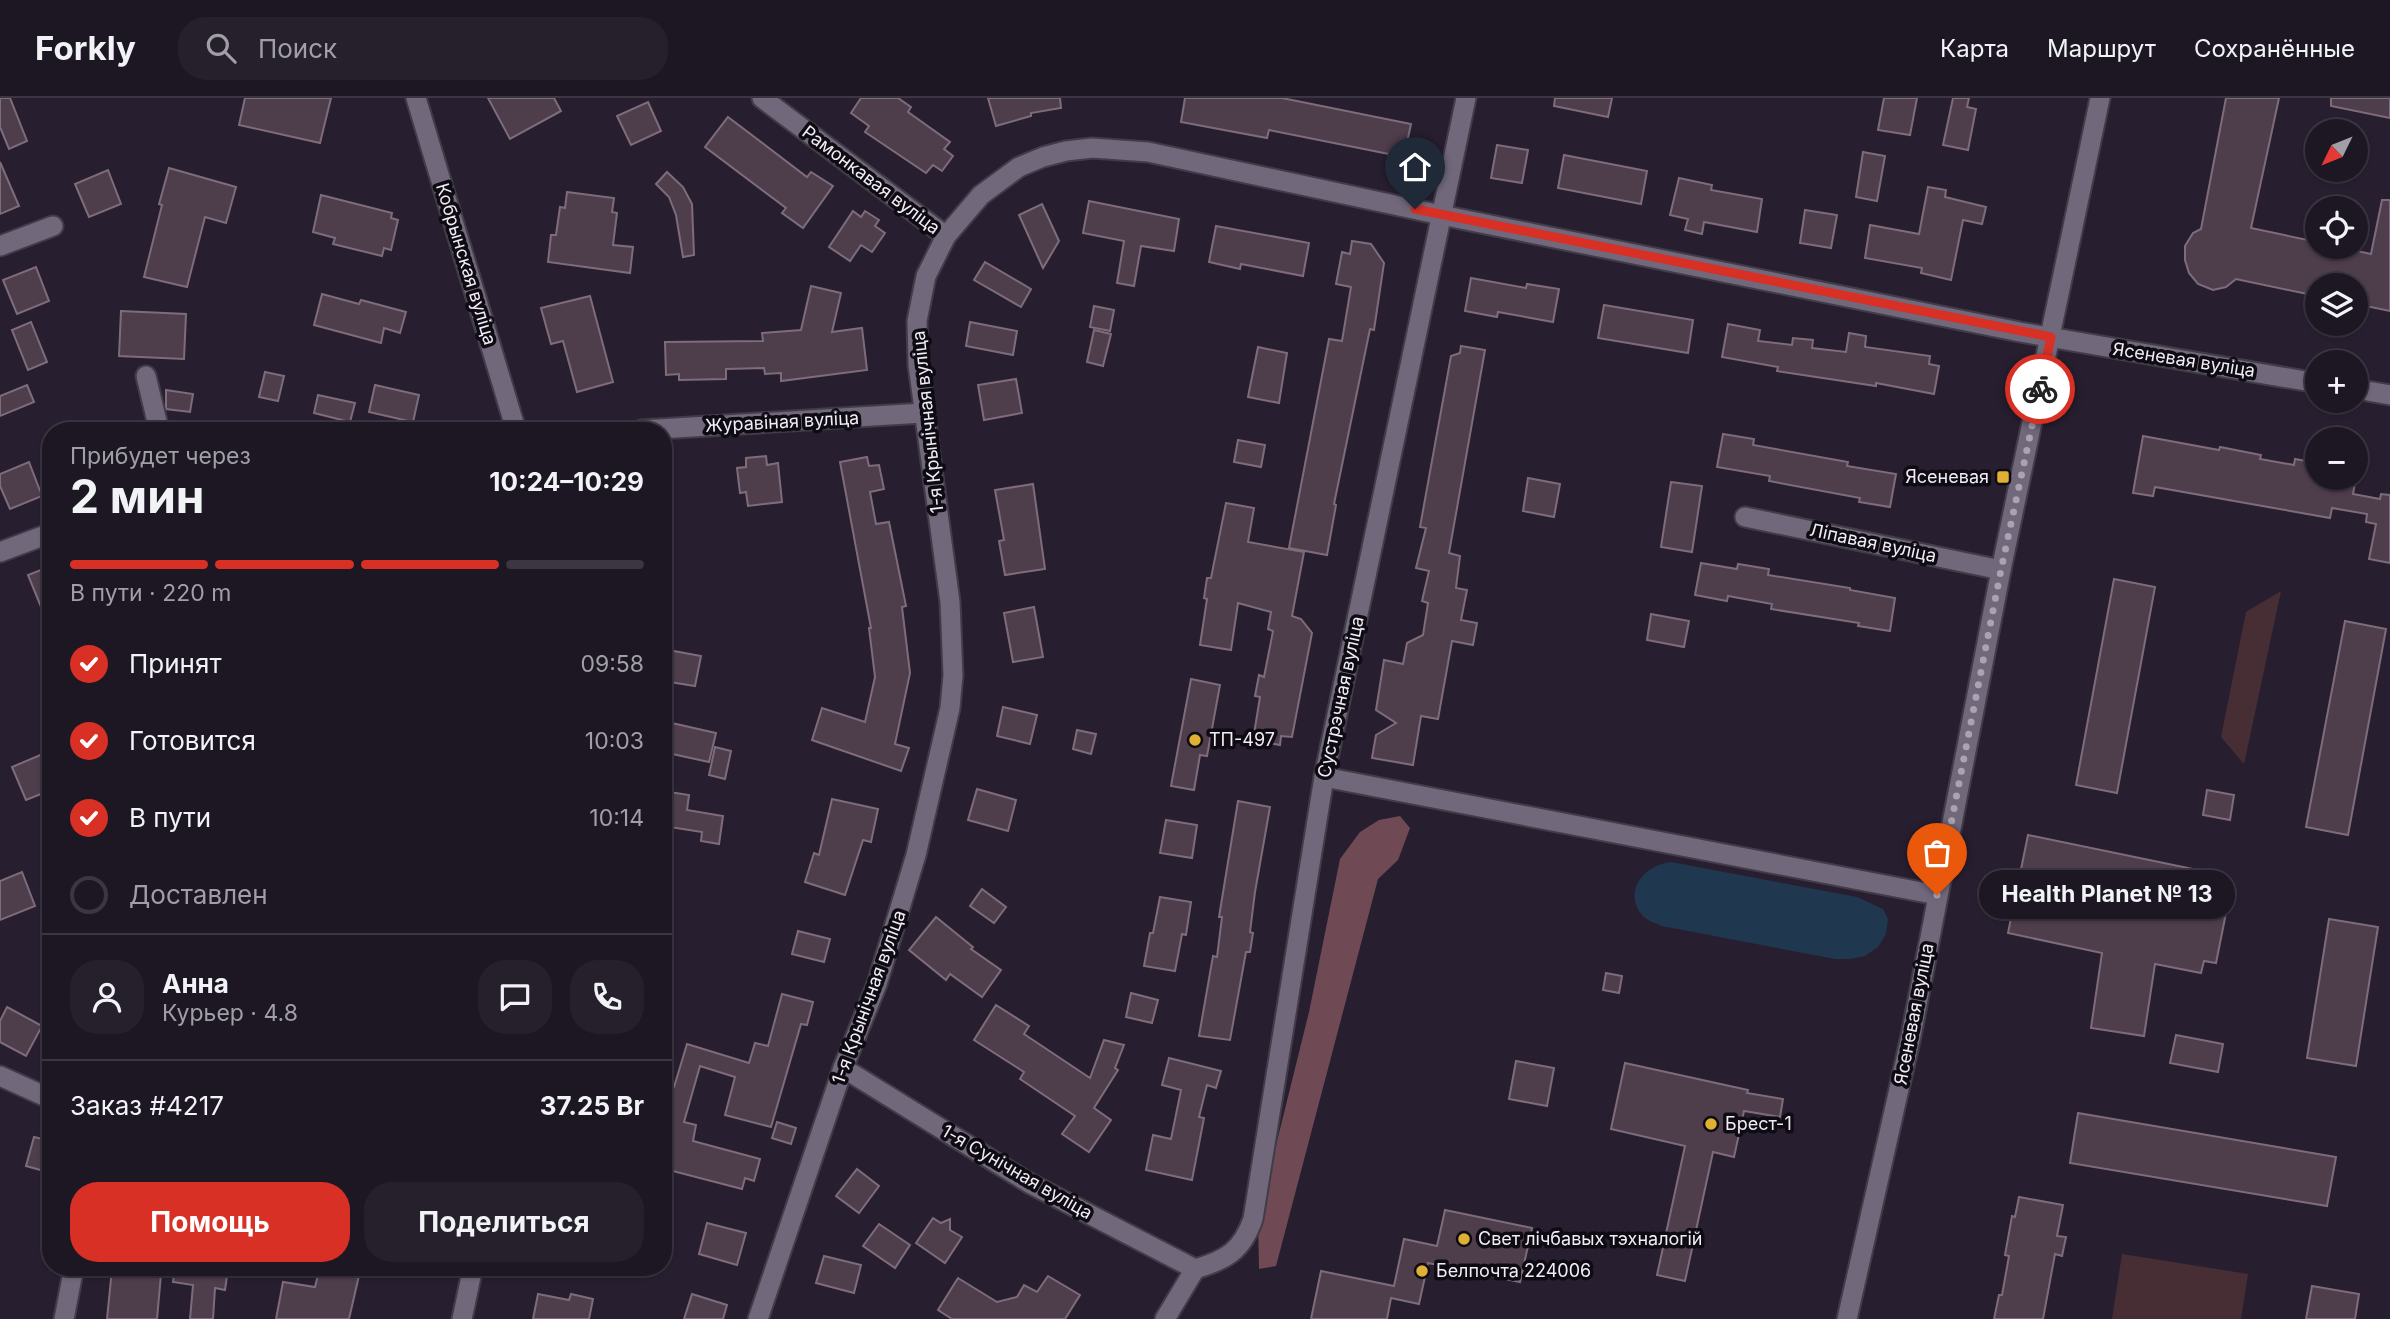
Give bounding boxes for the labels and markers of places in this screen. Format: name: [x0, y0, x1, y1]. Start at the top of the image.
pin: [1385, 137, 1445, 209]
place label: Ясеневая: [1905, 466, 1989, 487]
marker: Ясеневая: [1995, 469, 2011, 485]
place label: ТП-497: [1209, 729, 1275, 750]
marker: ТП-497: [1187, 732, 1203, 748]
pin: [1907, 823, 1967, 895]
callout: Health Planet № 13: [1979, 870, 2234, 920]
place label: Брест-1: [1725, 1113, 1792, 1134]
marker: Брест-1: [1703, 1116, 1719, 1132]
place label: Свет лічбавых тэхналогій: [1478, 1228, 1702, 1249]
marker: Свет лічбавых тэхналогій: [1456, 1231, 1472, 1247]
place label: Белпочта 224006: [1436, 1260, 1591, 1281]
marker: Белпочта 224006: [1414, 1263, 1430, 1279]

